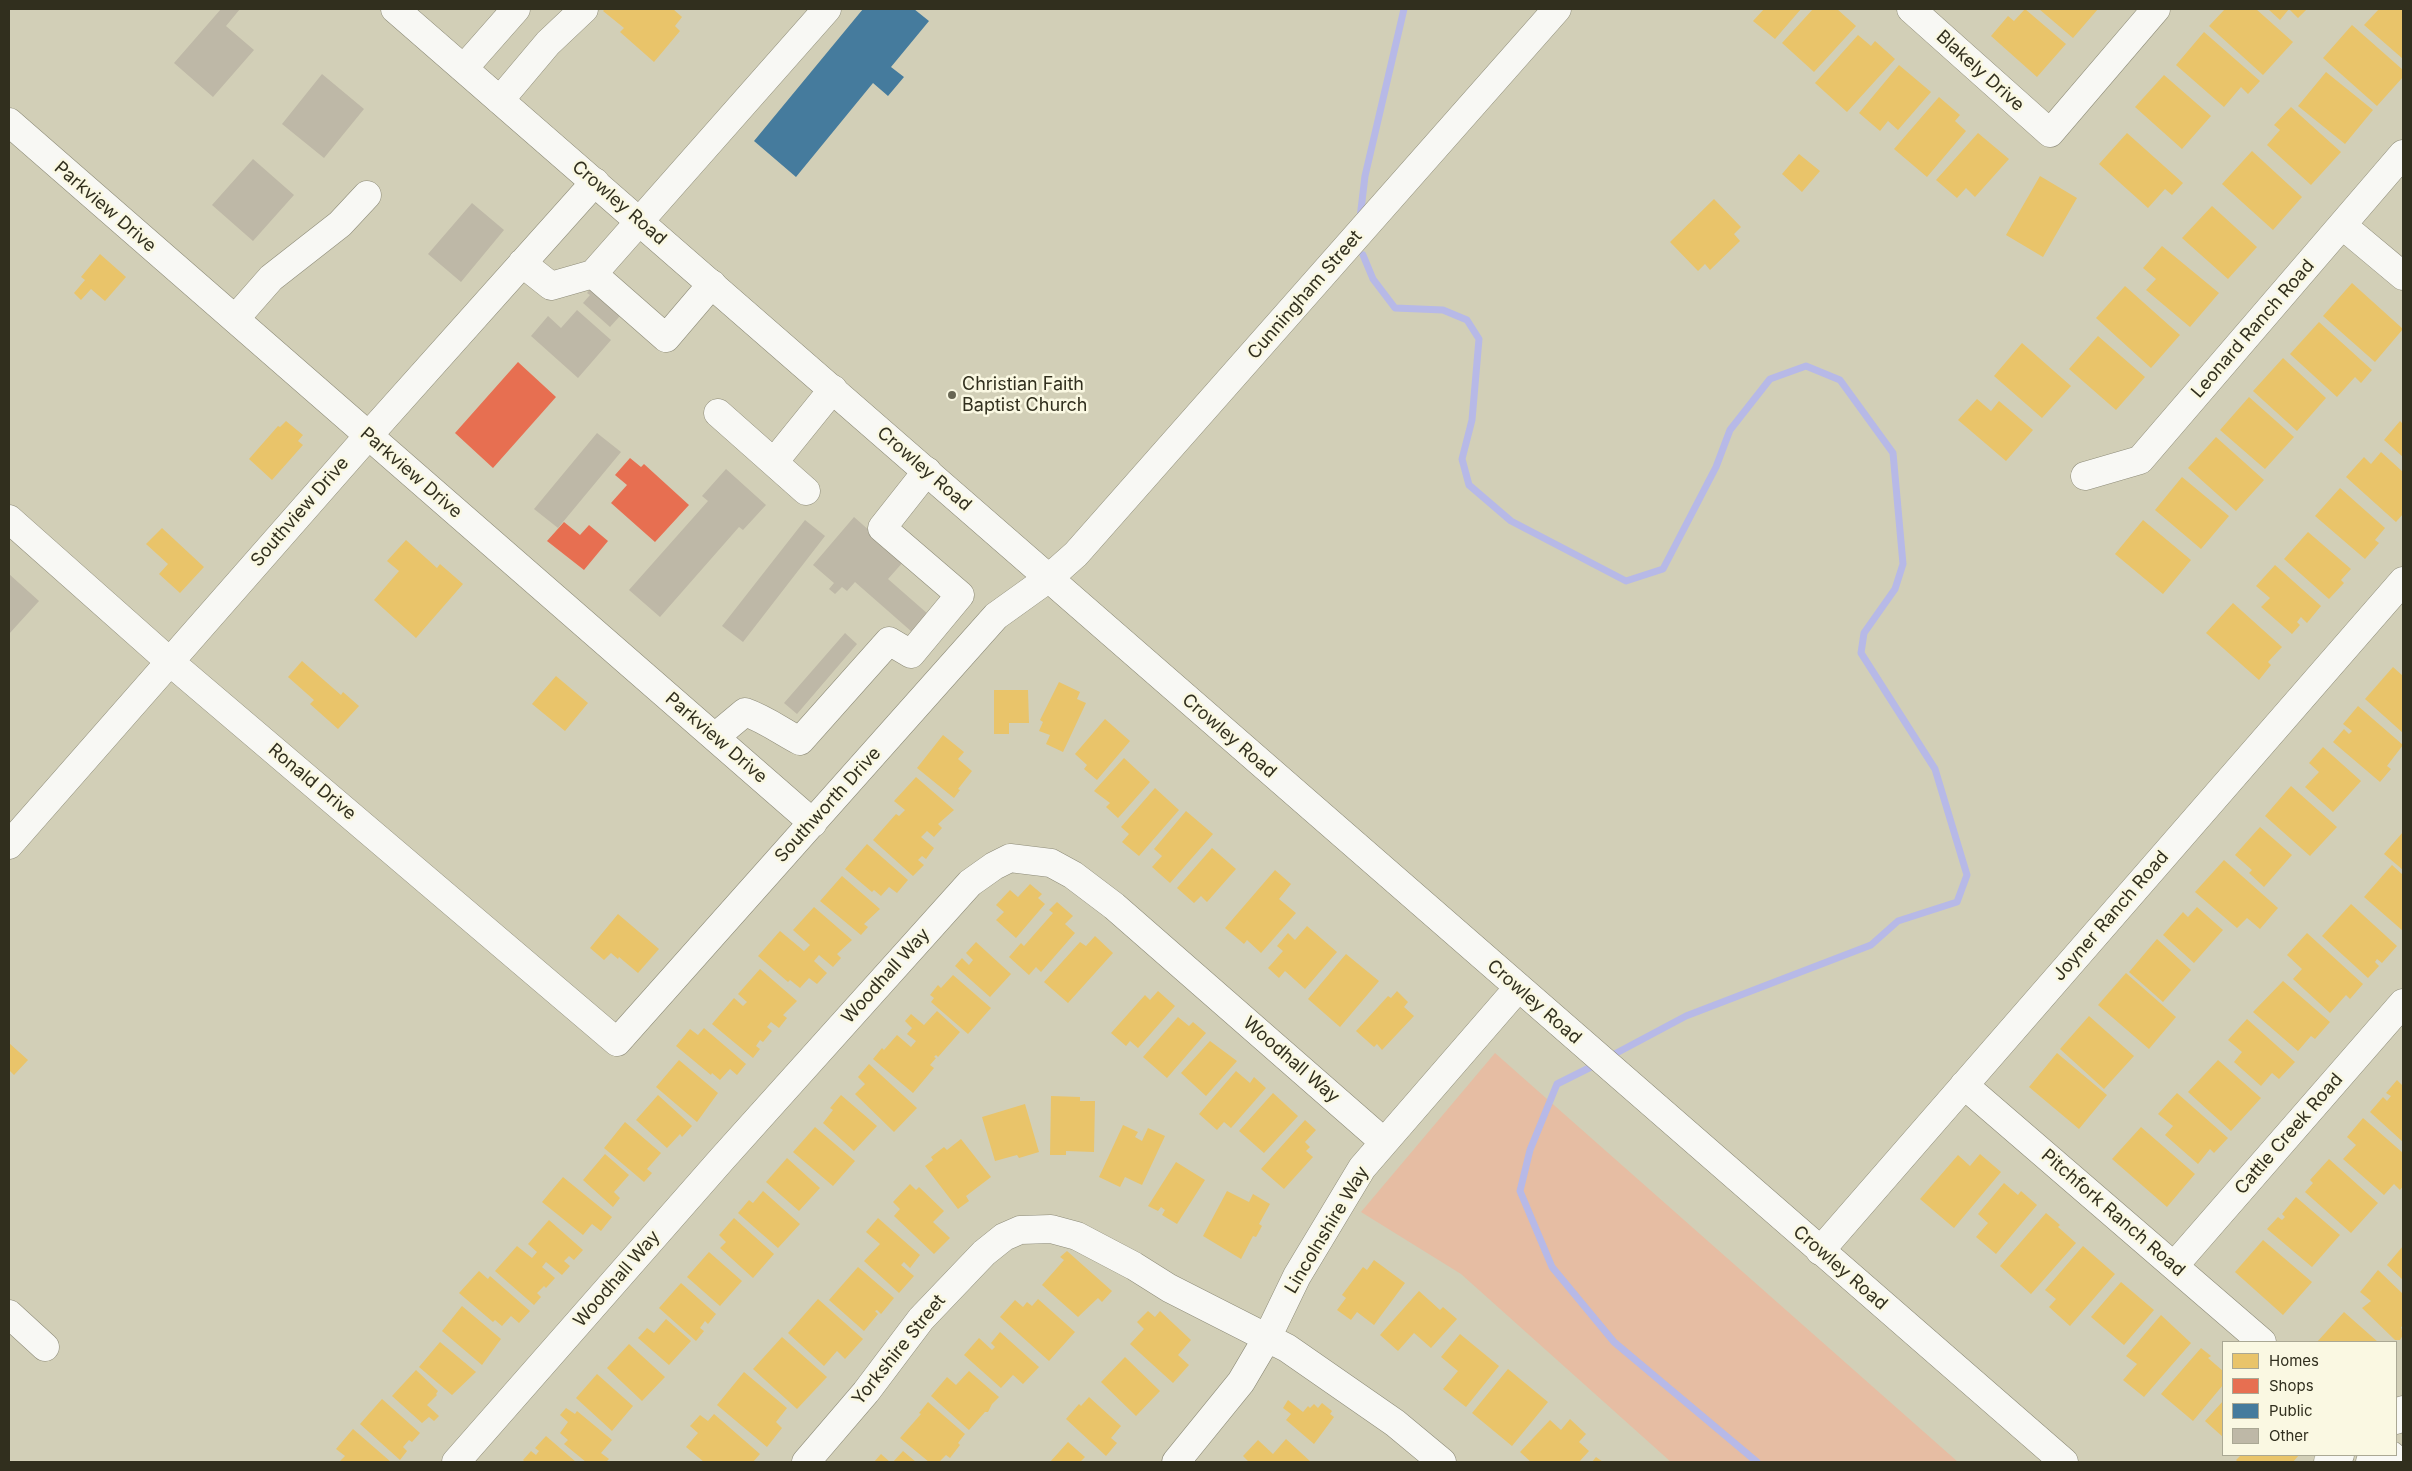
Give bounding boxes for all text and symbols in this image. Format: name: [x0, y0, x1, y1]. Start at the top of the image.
street label: Blakely Drive: [1932, 26, 2028, 116]
street label: Crowley Road: [567, 156, 671, 250]
street label: Parkview Drive: [50, 157, 160, 257]
street label: Cunningham Street: [1243, 226, 1367, 364]
street label: Leonard Ranch Road: [2187, 255, 2319, 403]
place label: Christian Faith Baptist Church: [962, 374, 1087, 416]
marker: Christian Faith Baptist Church: [946, 389, 958, 401]
street label: Crowley Road: [872, 422, 976, 516]
street label: Parkview Drive: [356, 423, 466, 523]
street label: Southview Drive: [246, 453, 354, 571]
street label: Parkview Drive: [661, 688, 771, 788]
street label: Crowley Road: [1177, 689, 1281, 783]
street label: Ronald Drive: [264, 739, 360, 825]
street label: Southworth Drive: [770, 743, 886, 867]
street label: Joyner Ranch Road: [2049, 846, 2173, 986]
street label: Woodhall Way: [838, 924, 934, 1028]
street label: Crowley Road: [1482, 955, 1586, 1049]
street label: Woodhall Way: [1238, 1012, 1344, 1108]
street label: Cattle Creek Road: [2231, 1069, 2347, 1199]
street label: Pitchfork Ranch Road: [2037, 1145, 2189, 1281]
street label: Lincolnshire Way: [1281, 1162, 1373, 1298]
street label: Crowley Road: [1788, 1221, 1892, 1315]
street label: Woodhall Way: [569, 1226, 665, 1332]
street label: Yorkshire Street: [848, 1290, 950, 1410]
legend: [2222, 1341, 2397, 1456]
text: Homes: [2269, 1351, 2319, 1370]
text: Shops: [2269, 1376, 2314, 1395]
text: Public: [2269, 1401, 2312, 1420]
text: Other: [2269, 1426, 2309, 1445]

